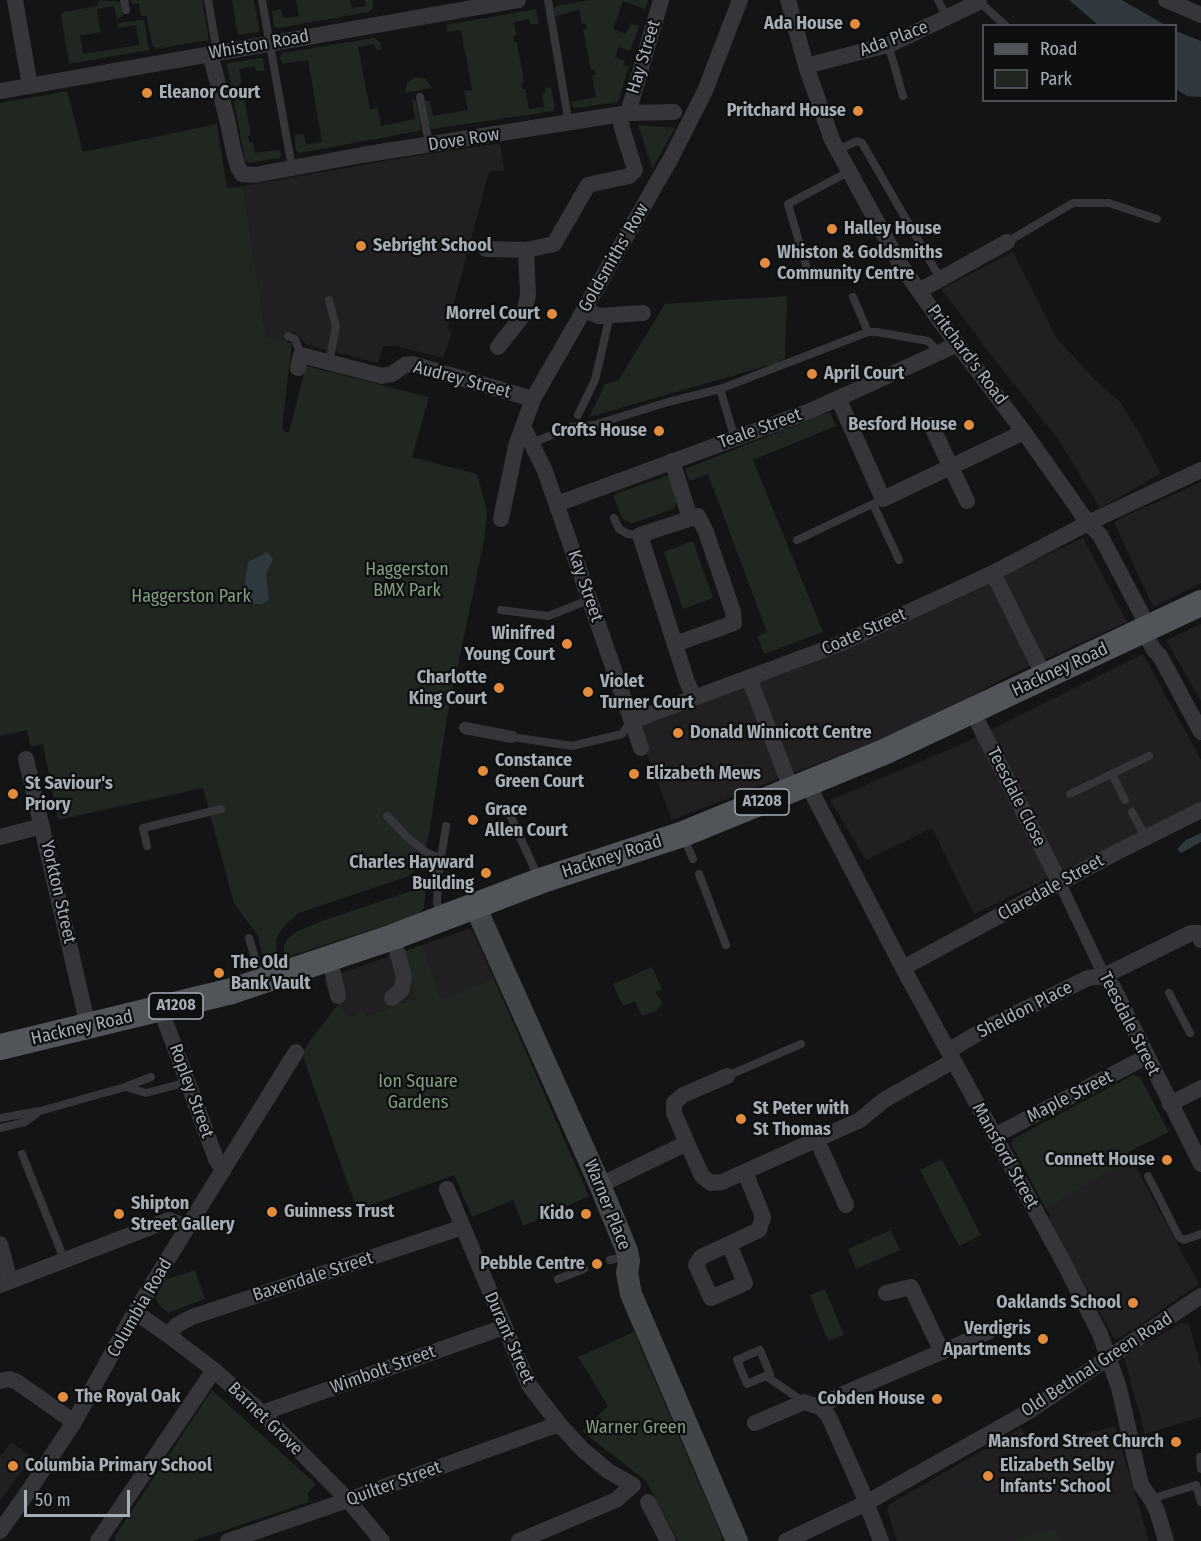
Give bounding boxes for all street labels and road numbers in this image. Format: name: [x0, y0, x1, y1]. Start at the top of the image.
street label: Ada Place: [857, 17, 931, 61]
street label: Hay Street: [623, 18, 665, 96]
street label: Whiston Road: [207, 26, 311, 64]
street label: Dove Row: [427, 124, 501, 156]
street label: Goldsmiths' Row: [574, 200, 654, 316]
street label: Pritchard's Road: [922, 301, 1012, 409]
street label: Audrey Street: [411, 357, 513, 403]
street label: Teale Street: [716, 404, 804, 454]
street label: Kay Street: [563, 547, 607, 625]
street label: Coate Street: [819, 604, 909, 660]
street label: Hackney Road: [1008, 638, 1112, 702]
street label: Teesdale Close: [982, 744, 1050, 850]
road number: A1208: [735, 789, 789, 815]
street label: Hackney Road: [559, 831, 665, 883]
street label: Yorkton Street: [36, 838, 80, 946]
street label: Claredale Street: [994, 850, 1108, 926]
street label: Teesdale Street: [1094, 969, 1164, 1079]
street label: Sheldon Place: [974, 977, 1076, 1043]
road number: A1208: [149, 993, 203, 1019]
street label: Hackney Road: [29, 1006, 135, 1050]
street label: Ropley Street: [164, 1041, 218, 1141]
street label: Maple Street: [1024, 1066, 1116, 1128]
street label: Mansford Street: [967, 1099, 1043, 1213]
street label: Warner Place: [579, 1156, 635, 1254]
street label: Baxendale Street: [250, 1247, 376, 1307]
street label: Columbia Road: [103, 1255, 177, 1361]
street label: Durant Street: [479, 1289, 539, 1387]
street label: Old Bethnal Green Road: [1017, 1308, 1177, 1422]
street label: Wimbolt Street: [328, 1341, 438, 1399]
street label: Barnet Grove: [223, 1378, 307, 1460]
street label: Quilter Street: [344, 1457, 444, 1511]

